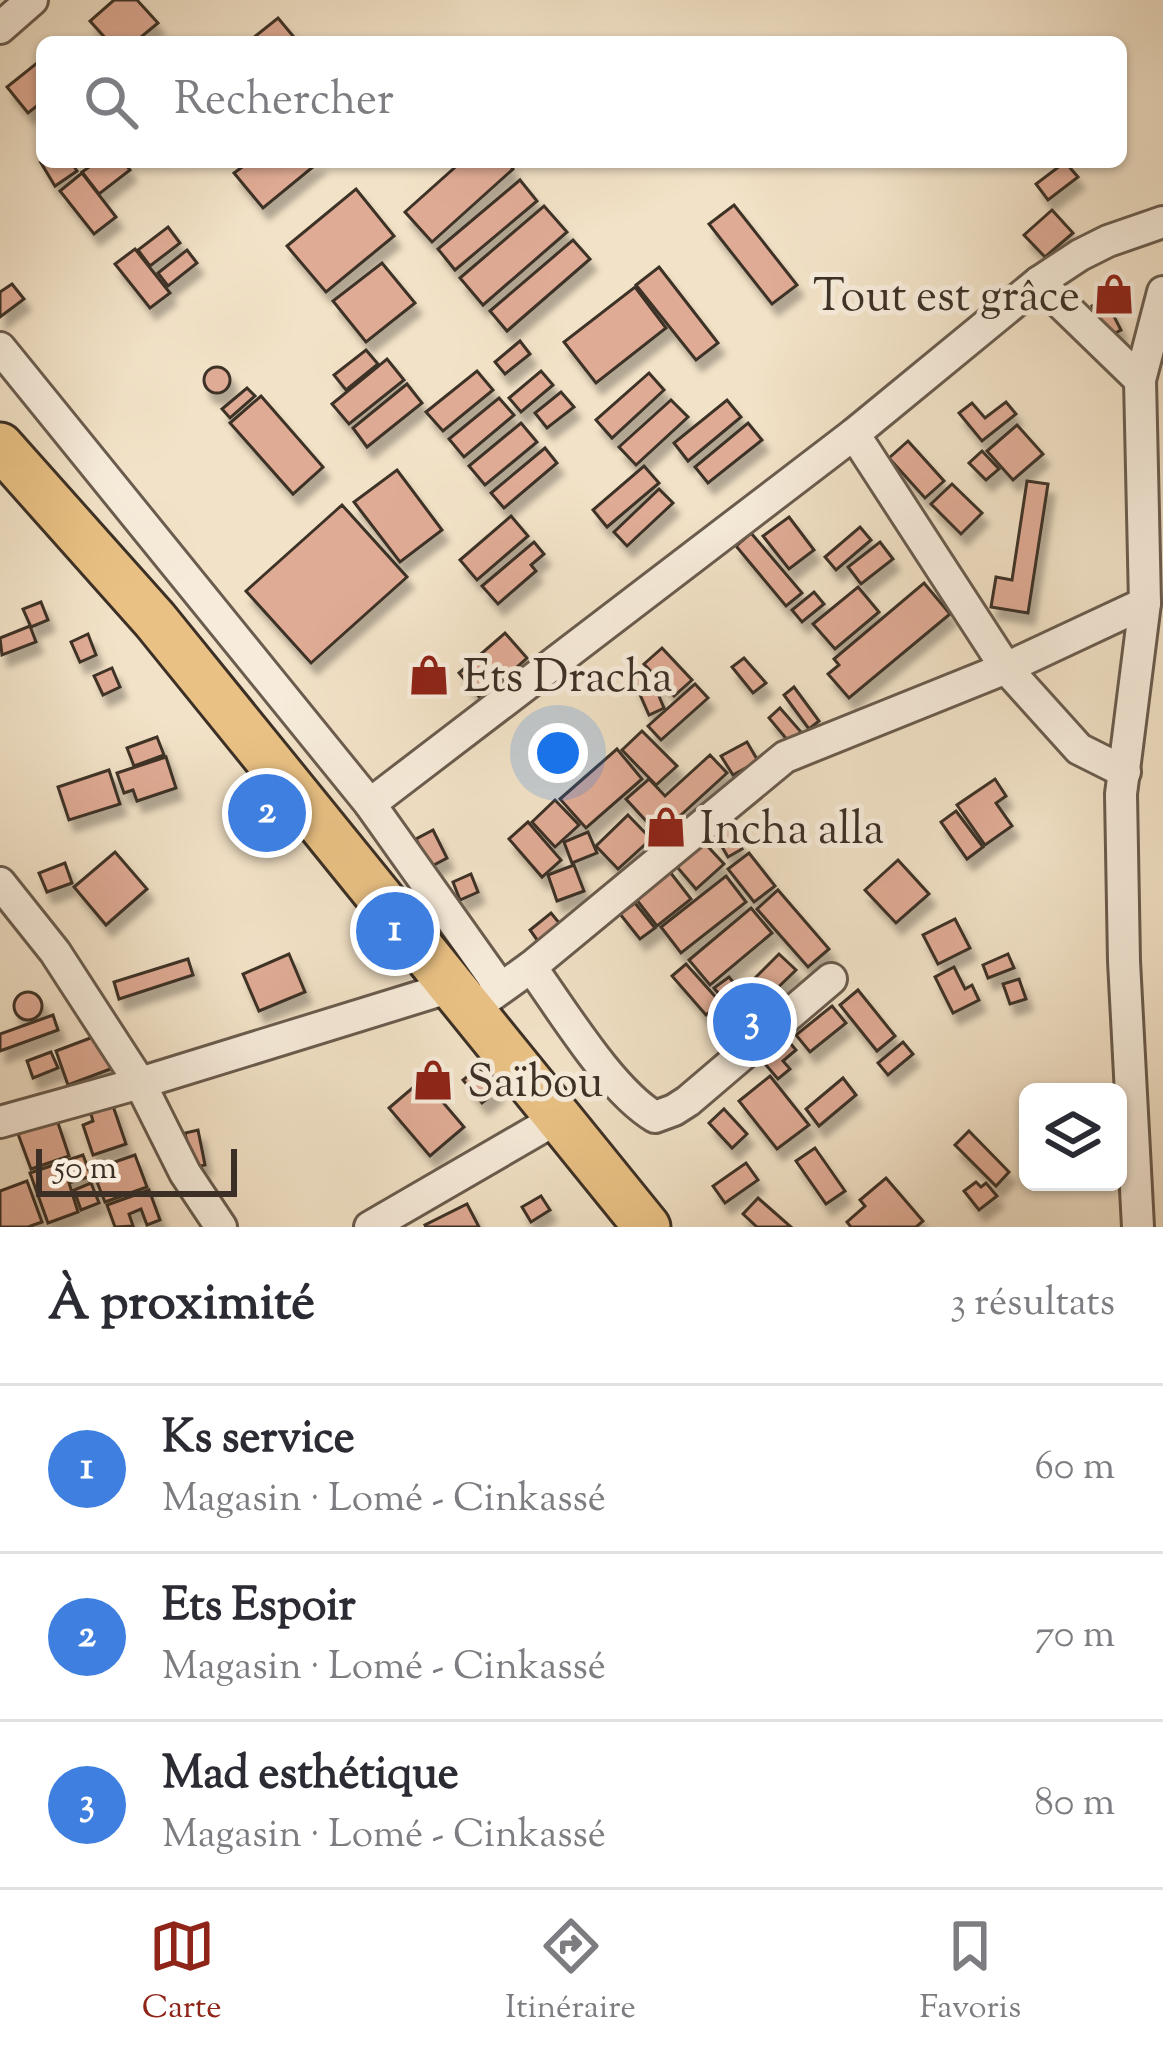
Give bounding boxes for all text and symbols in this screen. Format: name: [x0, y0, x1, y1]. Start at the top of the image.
search box: [36, 36, 1127, 168]
icon: search: [78, 69, 144, 135]
text: Rechercher: [174, 70, 394, 135]
place label: Tout est grâce: [813, 267, 1080, 332]
shop icon: Tout est grâce: [1091, 271, 1137, 317]
place label: Ets Dracha: [463, 648, 673, 713]
shop icon: Ets Dracha: [406, 652, 452, 698]
your location: [528, 723, 588, 783]
pin: 2: [228, 768, 306, 858]
place label: Incha alla: [700, 800, 884, 865]
shop icon: Incha alla: [643, 804, 689, 850]
pin: 1: [356, 886, 434, 976]
pin: 3: [713, 977, 791, 1067]
place label: Saïbou: [467, 1053, 604, 1118]
shop icon: Saïbou: [410, 1057, 456, 1103]
map controls: [1019, 1083, 1127, 1191]
button: layers: [1019, 1083, 1127, 1191]
scale bar: [36, 1143, 237, 1196]
text: 50 m: [54, 1146, 117, 1194]
text: À proximité: [48, 1269, 315, 1342]
text: 3 résultats: [950, 1277, 1115, 1333]
text: Ks service: [162, 1408, 355, 1473]
text: 1: [80, 1441, 94, 1497]
text: 60 m: [1034, 1441, 1115, 1497]
text: Magasin · Lomé - Cinkassé: [162, 1473, 606, 1529]
text: Ets Espoir: [162, 1576, 356, 1641]
text: 2: [78, 1609, 96, 1665]
text: 70 m: [1035, 1609, 1115, 1665]
text: Magasin · Lomé - Cinkassé: [162, 1641, 606, 1697]
text: Mad esthétique: [162, 1744, 459, 1809]
text: 3: [79, 1777, 95, 1833]
text: 80 m: [1034, 1777, 1115, 1833]
text: Magasin · Lomé - Cinkassé: [162, 1809, 606, 1865]
tab: Carte: [142, 1913, 222, 2033]
tab: Itinéraire: [505, 1913, 636, 2033]
tab: Favoris: [920, 1913, 1021, 2033]

